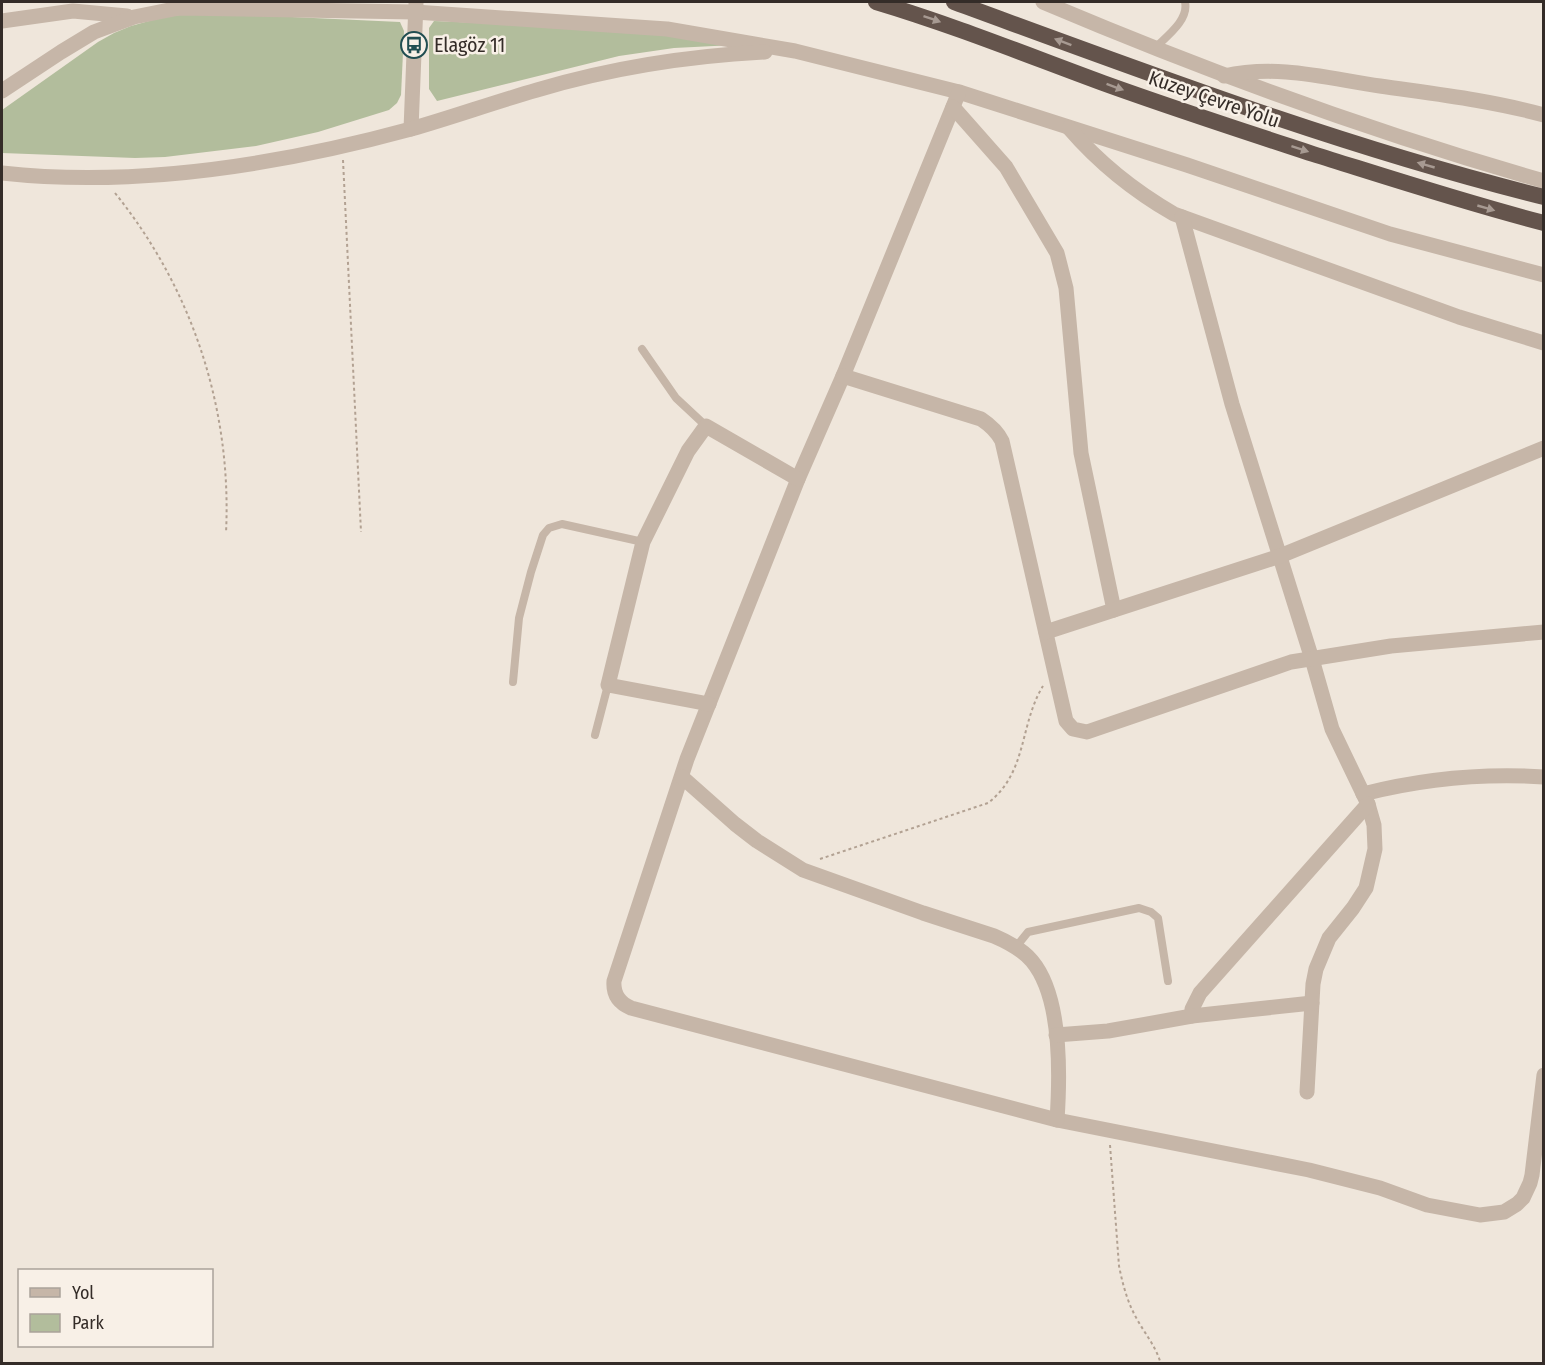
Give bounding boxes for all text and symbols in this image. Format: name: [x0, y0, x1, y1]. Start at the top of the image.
one-way arrow: [923, 14, 941, 24]
bus stop icon: Elagöz 11: [399, 30, 429, 60]
place label: Elagöz 11: [434, 33, 505, 57]
one-way arrow: [1053, 37, 1071, 47]
street label: Kuzey Çevre Yolu: [1145, 65, 1282, 134]
one-way arrow: [1106, 82, 1124, 92]
one-way arrow: [1291, 145, 1309, 154]
one-way arrow: [1417, 160, 1435, 169]
one-way arrow: [1477, 204, 1495, 213]
legend: [18, 1269, 213, 1347]
text: Yol: [72, 1282, 94, 1304]
text: Park: [72, 1312, 105, 1334]

